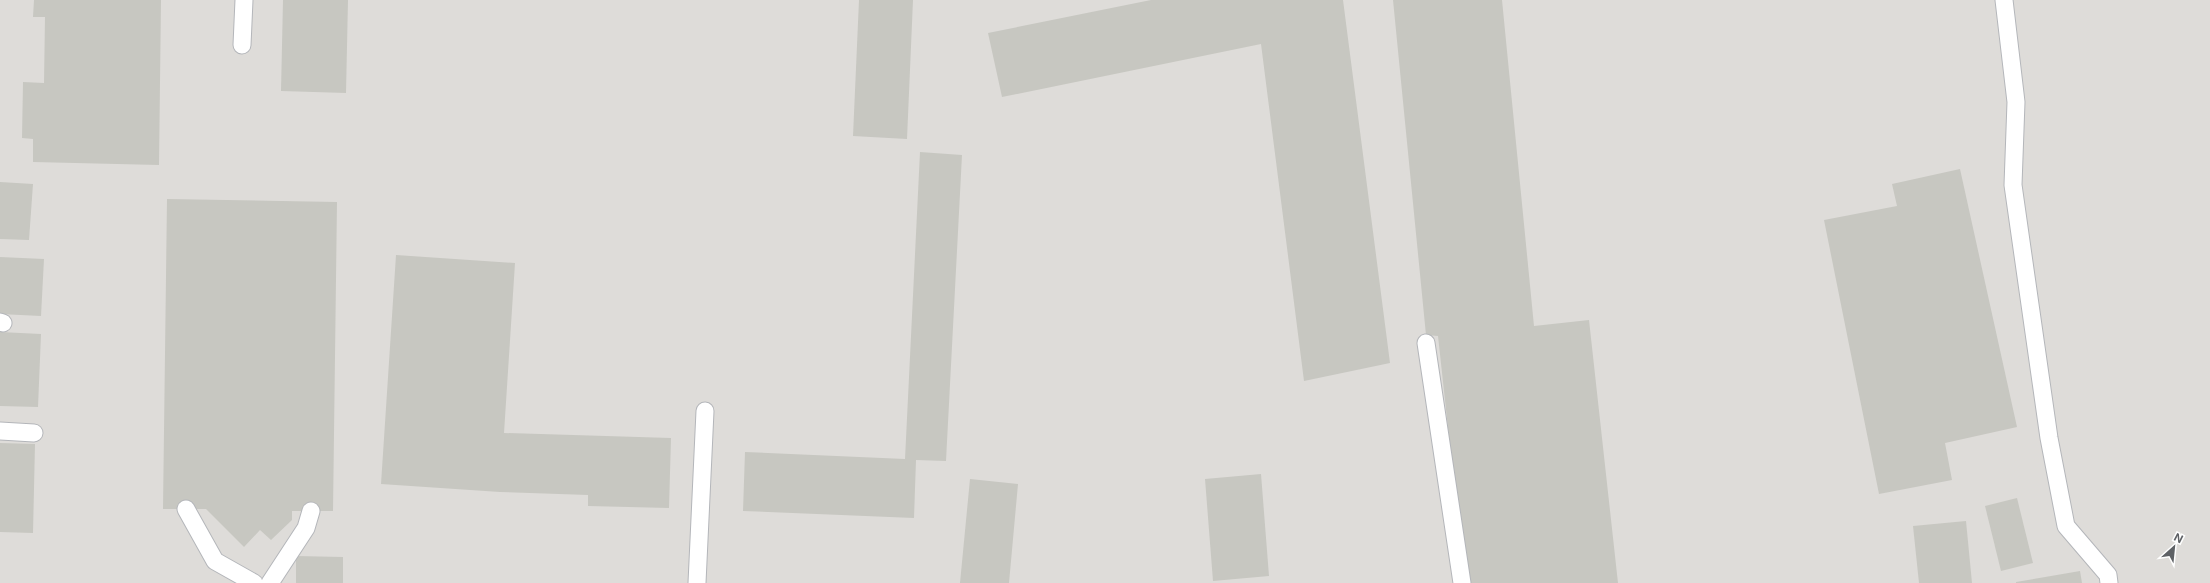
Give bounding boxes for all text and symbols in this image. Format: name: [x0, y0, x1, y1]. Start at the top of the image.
north arrow: [2154, 527, 2194, 567]
text: N: [2172, 530, 2185, 546]

